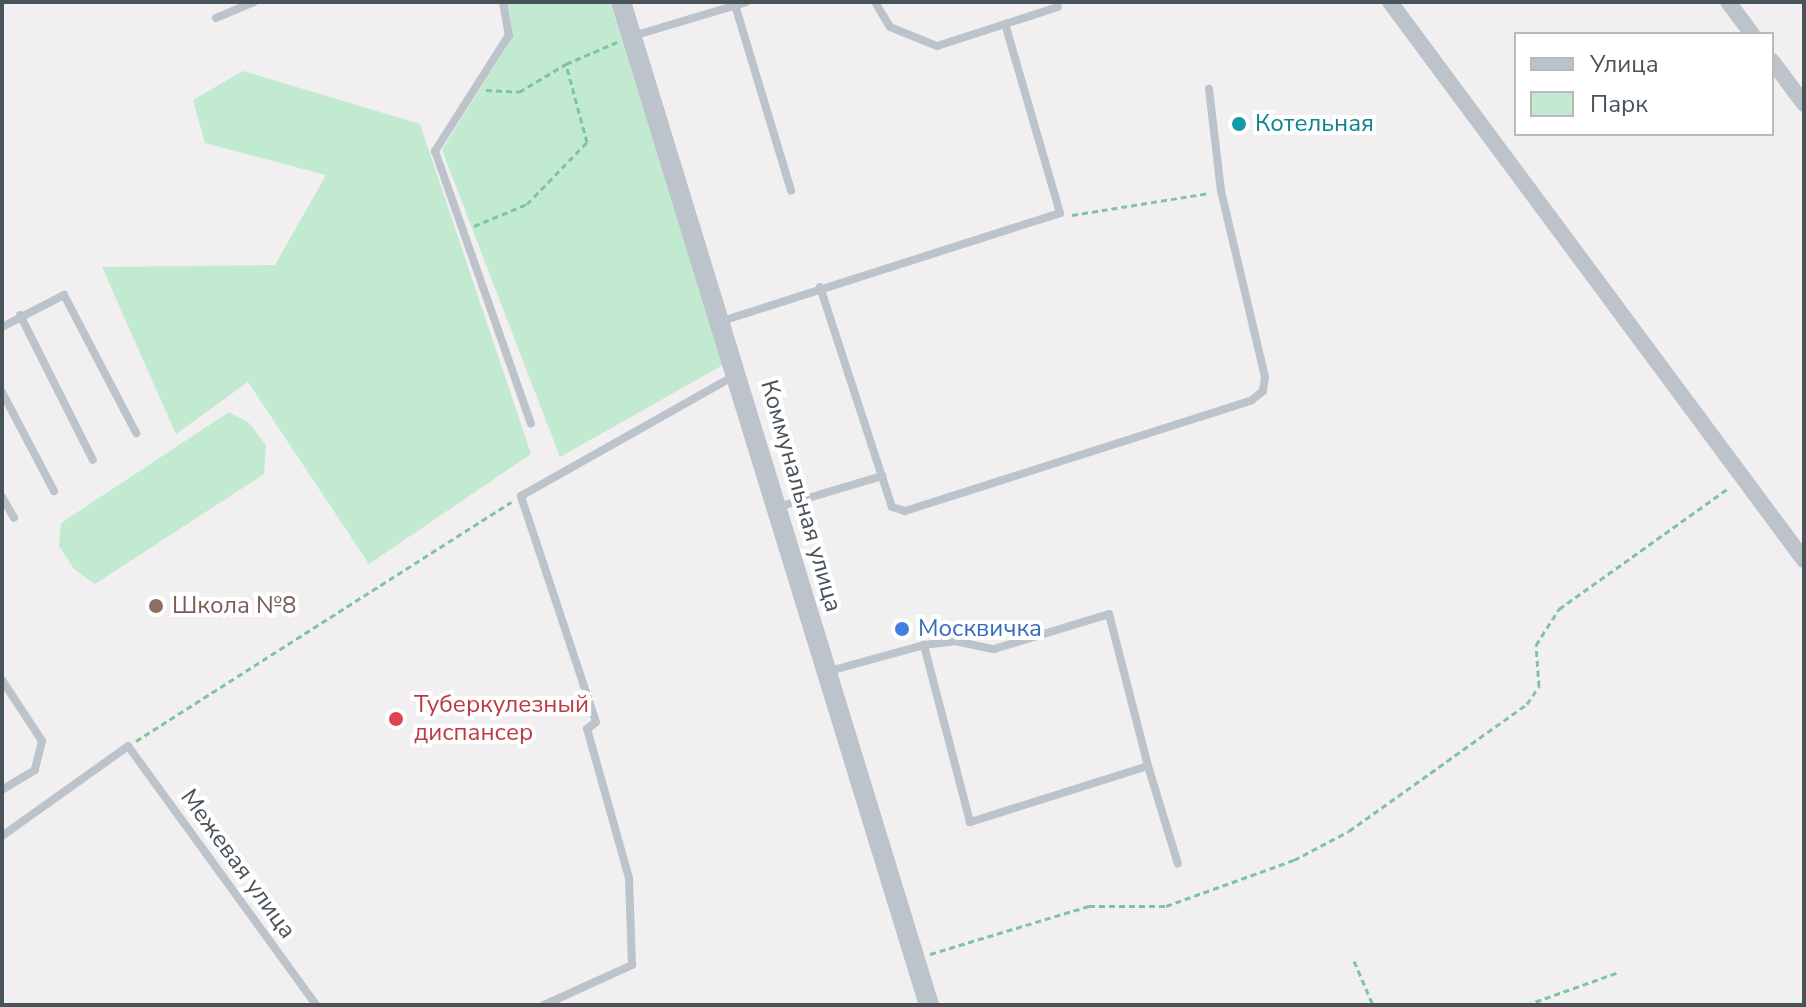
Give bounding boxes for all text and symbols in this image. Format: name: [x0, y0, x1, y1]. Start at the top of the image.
legend: [1514, 32, 1774, 136]
text: Улица: [1590, 48, 1659, 80]
text: Парк: [1590, 88, 1648, 120]
place label: Котельная: [1255, 110, 1374, 138]
marker: Котельная: [1230, 115, 1248, 133]
street label: Коммунальная улица: [754, 377, 848, 615]
place label: Школа №8: [172, 592, 296, 620]
marker: Школа №8: [147, 597, 165, 615]
place label: Москвичка: [918, 615, 1042, 643]
marker: Москвичка: [893, 620, 911, 638]
place label: Туберкулезный диспансер: [414, 691, 589, 747]
marker: Туберкулезный диспансер: [385, 708, 407, 730]
street label: Межевая улица: [174, 784, 302, 944]

